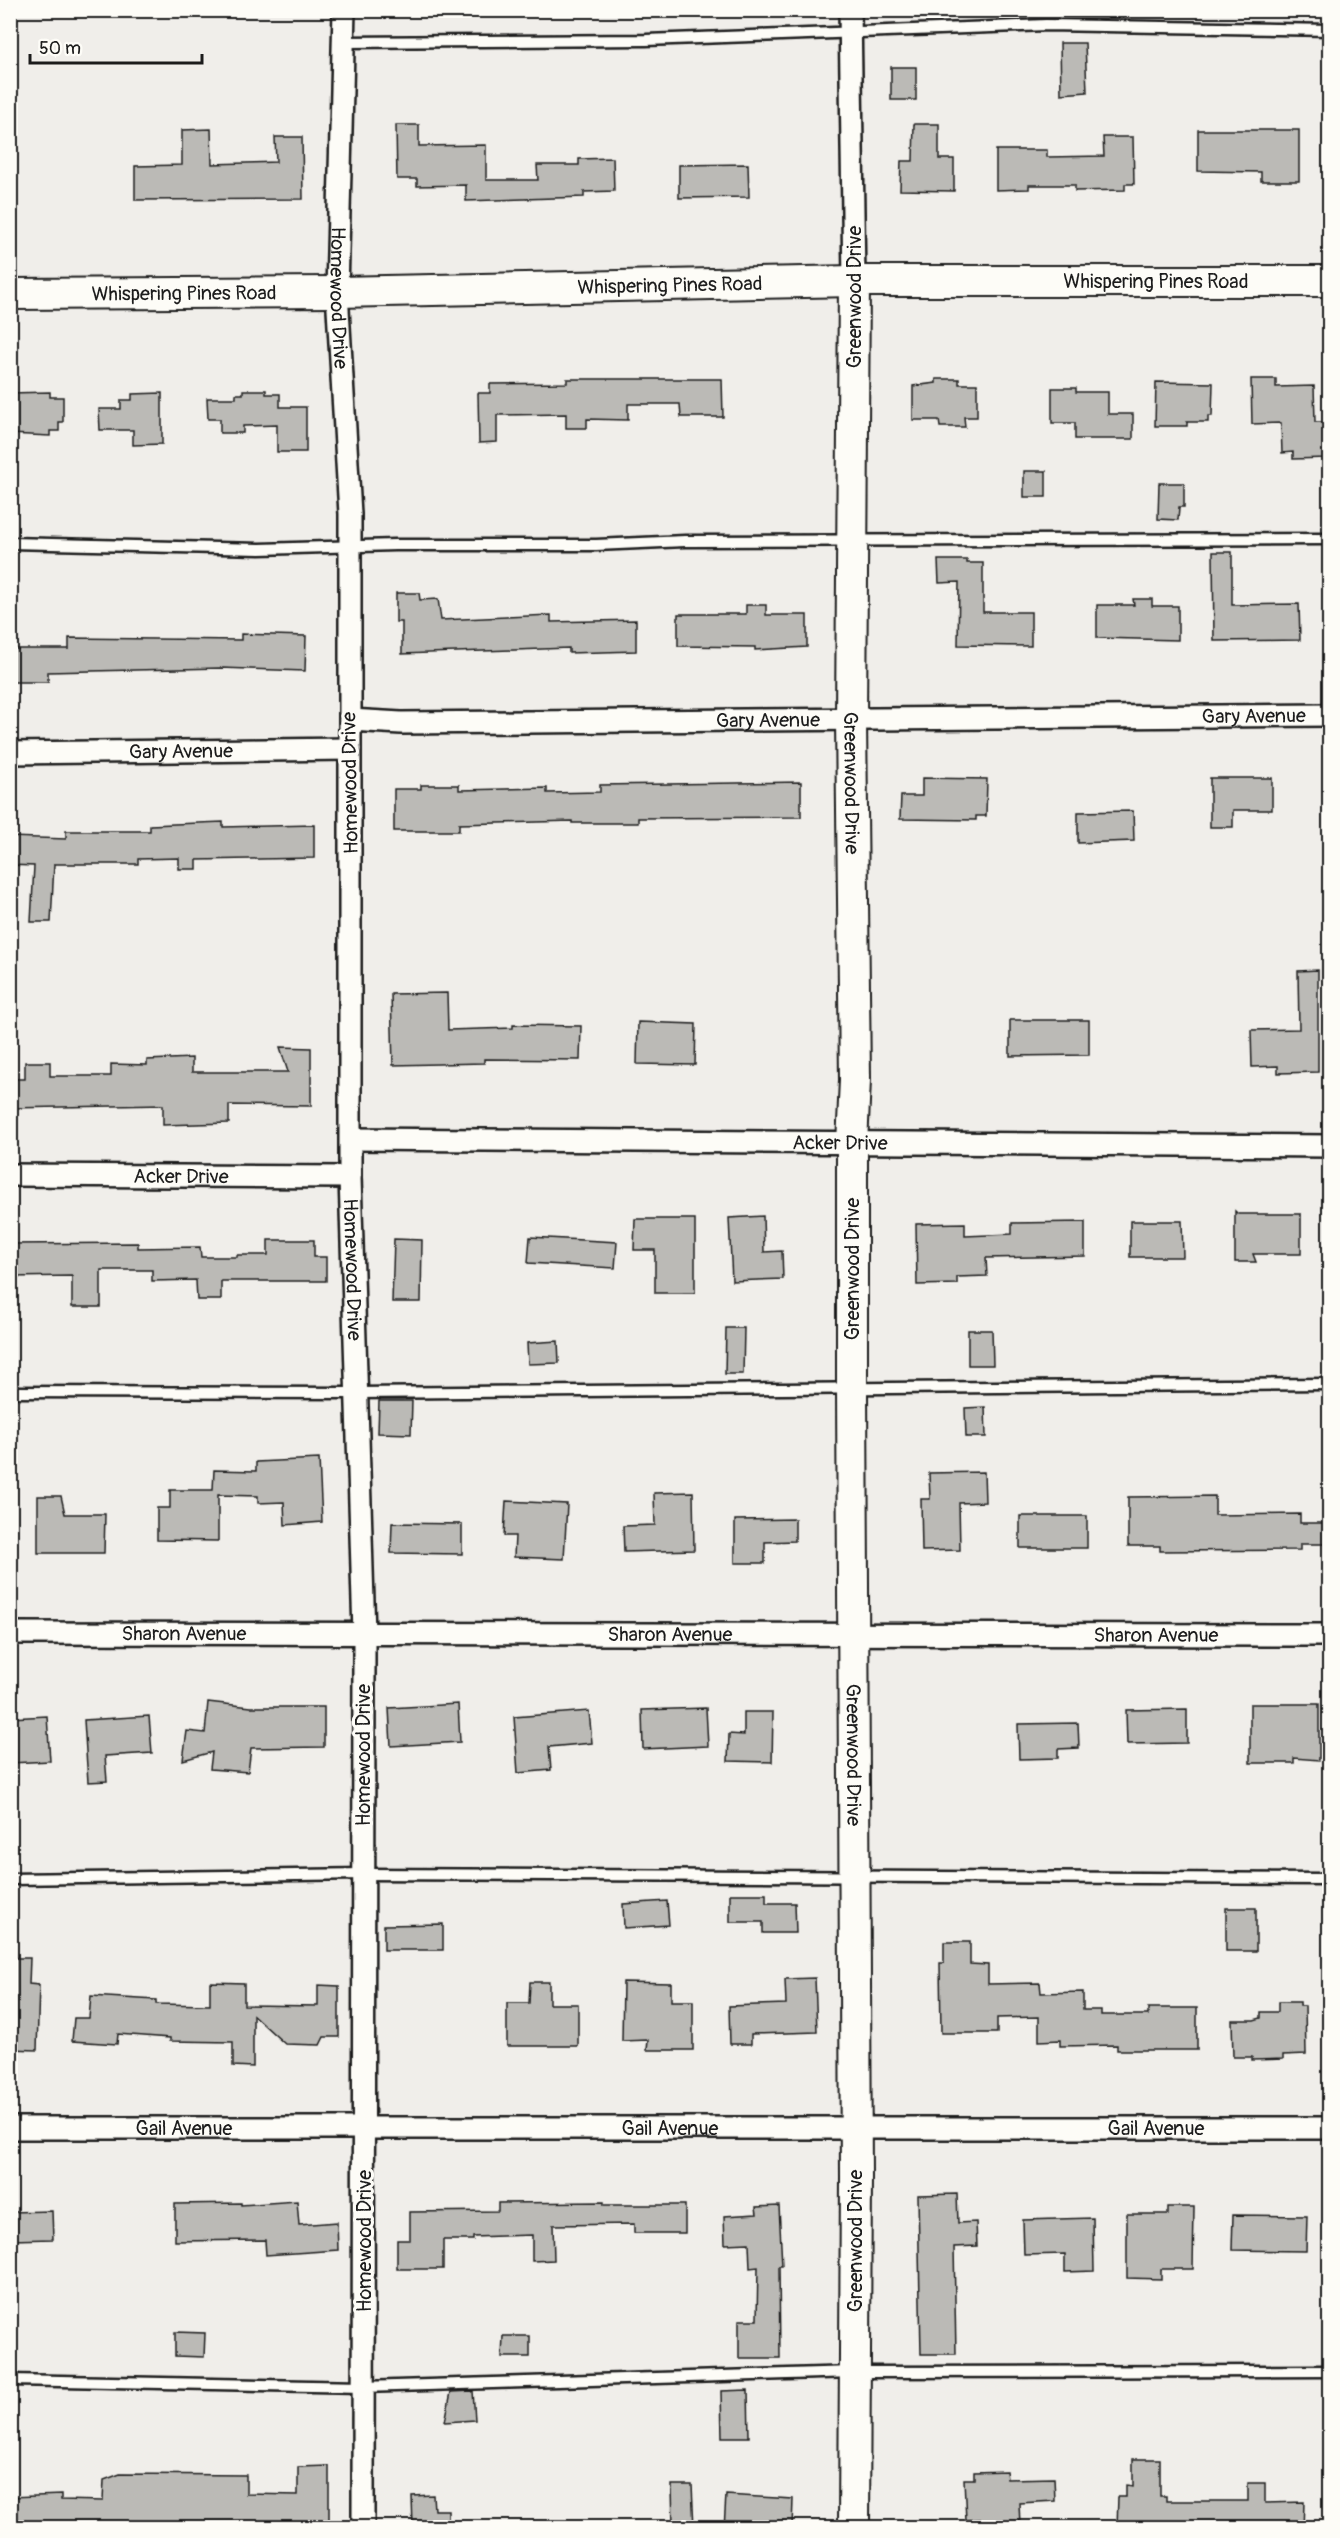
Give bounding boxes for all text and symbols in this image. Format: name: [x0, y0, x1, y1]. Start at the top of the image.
scale bar: [30, 27, 202, 65]
text: 50 m: [39, 37, 81, 60]
street label: Homewood Drive: [324, 226, 354, 370]
street label: Greenwood Drive: [842, 226, 867, 368]
street label: Whispering Pines Road: [1063, 269, 1248, 294]
street label: Whispering Pines Road: [577, 270, 763, 299]
street label: Whispering Pines Road: [91, 280, 277, 306]
street label: Gary Avenue: [1202, 703, 1306, 729]
street label: Gary Avenue: [716, 707, 820, 733]
street label: Homewood Drive: [336, 712, 364, 854]
street label: Greenwood Drive: [838, 712, 865, 855]
street label: Gary Avenue: [129, 738, 233, 764]
street label: Acker Drive: [792, 1130, 888, 1155]
street label: Acker Drive: [133, 1163, 229, 1189]
street label: Homewood Drive: [338, 1198, 368, 1341]
street label: Greenwood Drive: [840, 1198, 865, 1340]
street label: Sharon Avenue: [122, 1621, 247, 1646]
street label: Sharon Avenue: [608, 1621, 733, 1647]
street label: Sharon Avenue: [1094, 1622, 1219, 1647]
street label: Homewood Drive: [351, 1684, 376, 1826]
street label: Greenwood Drive: [841, 1684, 867, 1826]
street label: Gail Avenue: [136, 2116, 233, 2141]
street label: Gail Avenue: [622, 2116, 719, 2141]
street label: Gail Avenue: [1108, 2116, 1205, 2141]
street label: Homewood Drive: [352, 2170, 377, 2312]
street label: Greenwood Drive: [843, 2170, 868, 2312]

